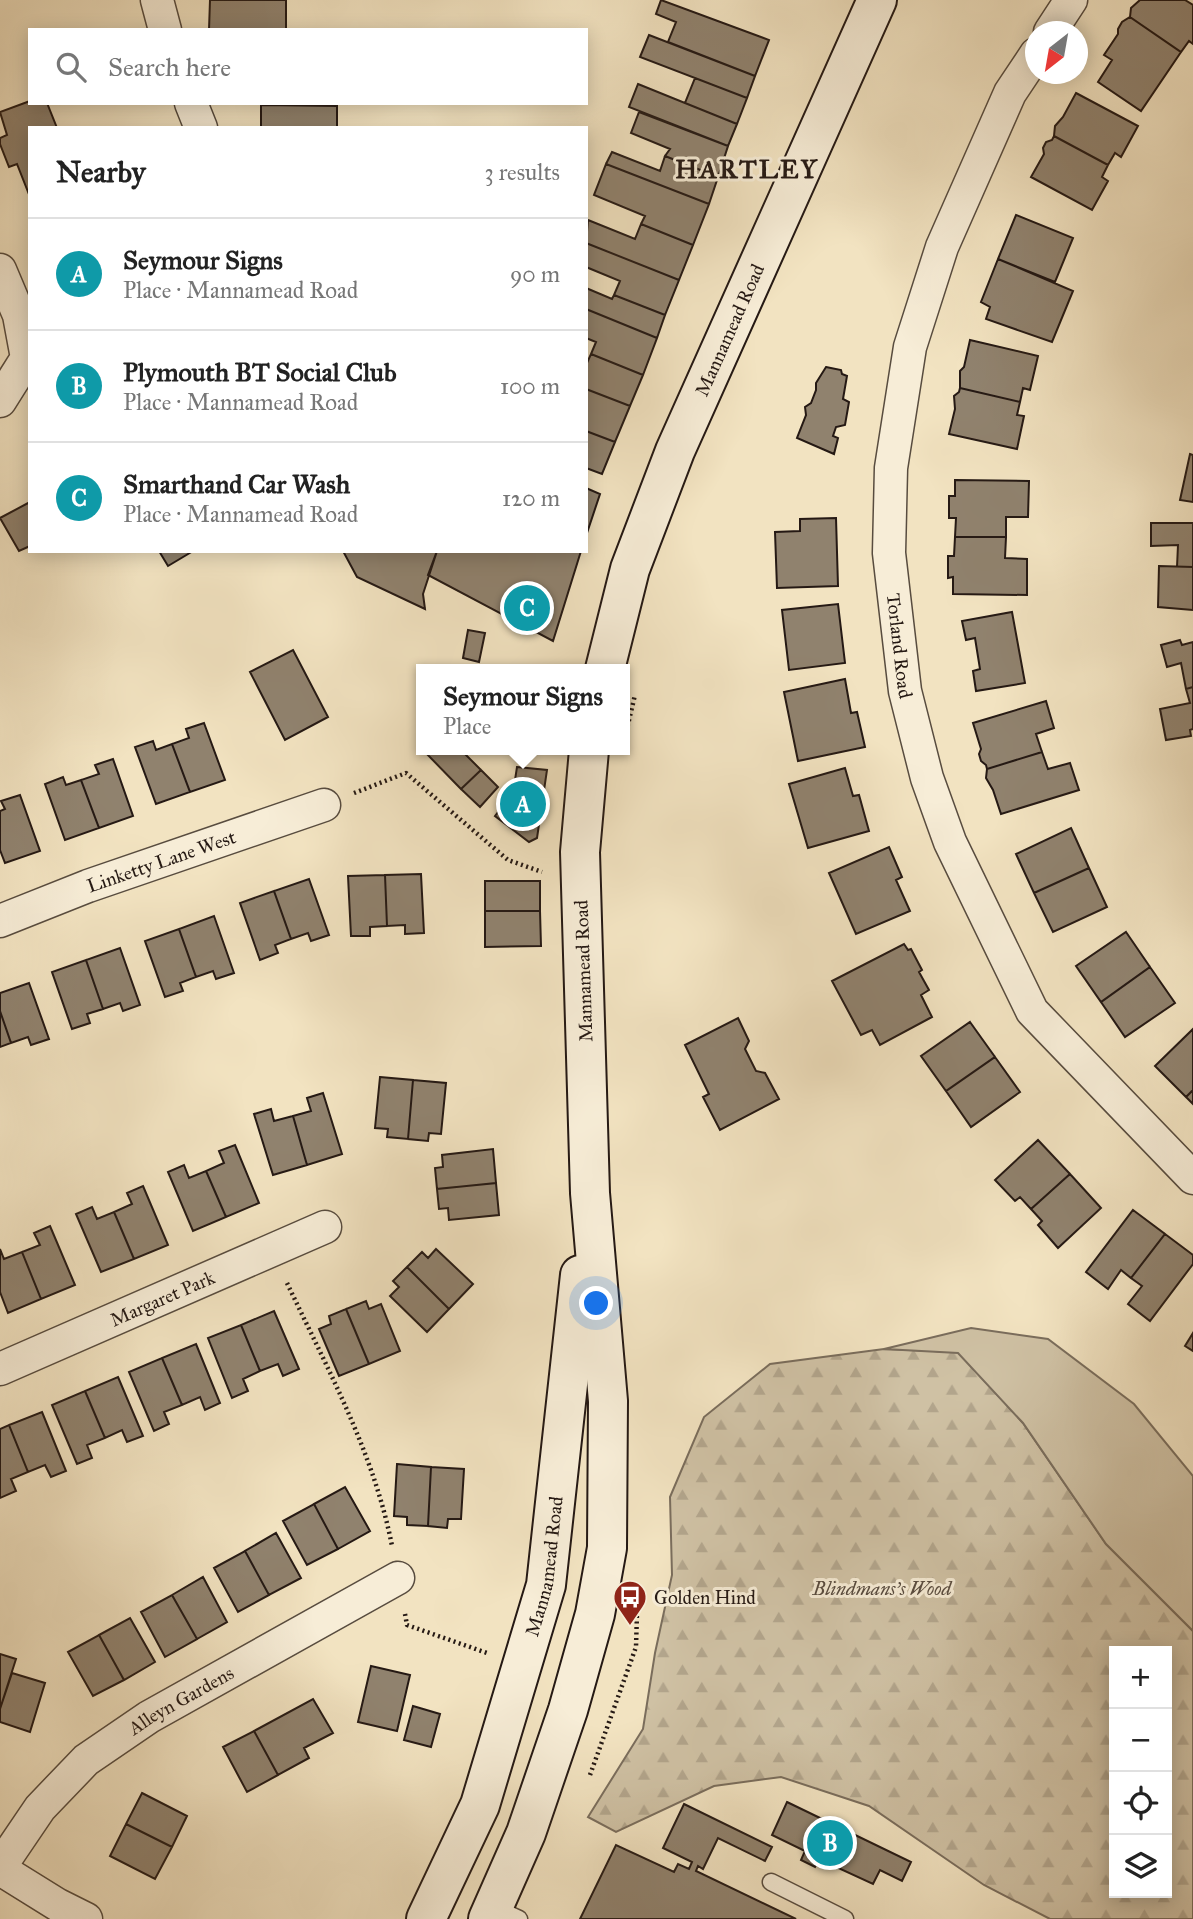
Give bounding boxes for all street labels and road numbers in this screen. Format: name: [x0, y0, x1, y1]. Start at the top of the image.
street label: Mannamead Road: [690, 260, 769, 400]
street label: Torland Road: [882, 592, 918, 701]
street label: Linketty Lane West: [84, 825, 239, 898]
street label: Mannamead Road: [570, 899, 597, 1042]
street label: Margaret Park: [107, 1266, 218, 1332]
street label: Mannamead Road: [520, 1495, 568, 1639]
street label: Alleyn Gardens: [123, 1661, 238, 1740]

